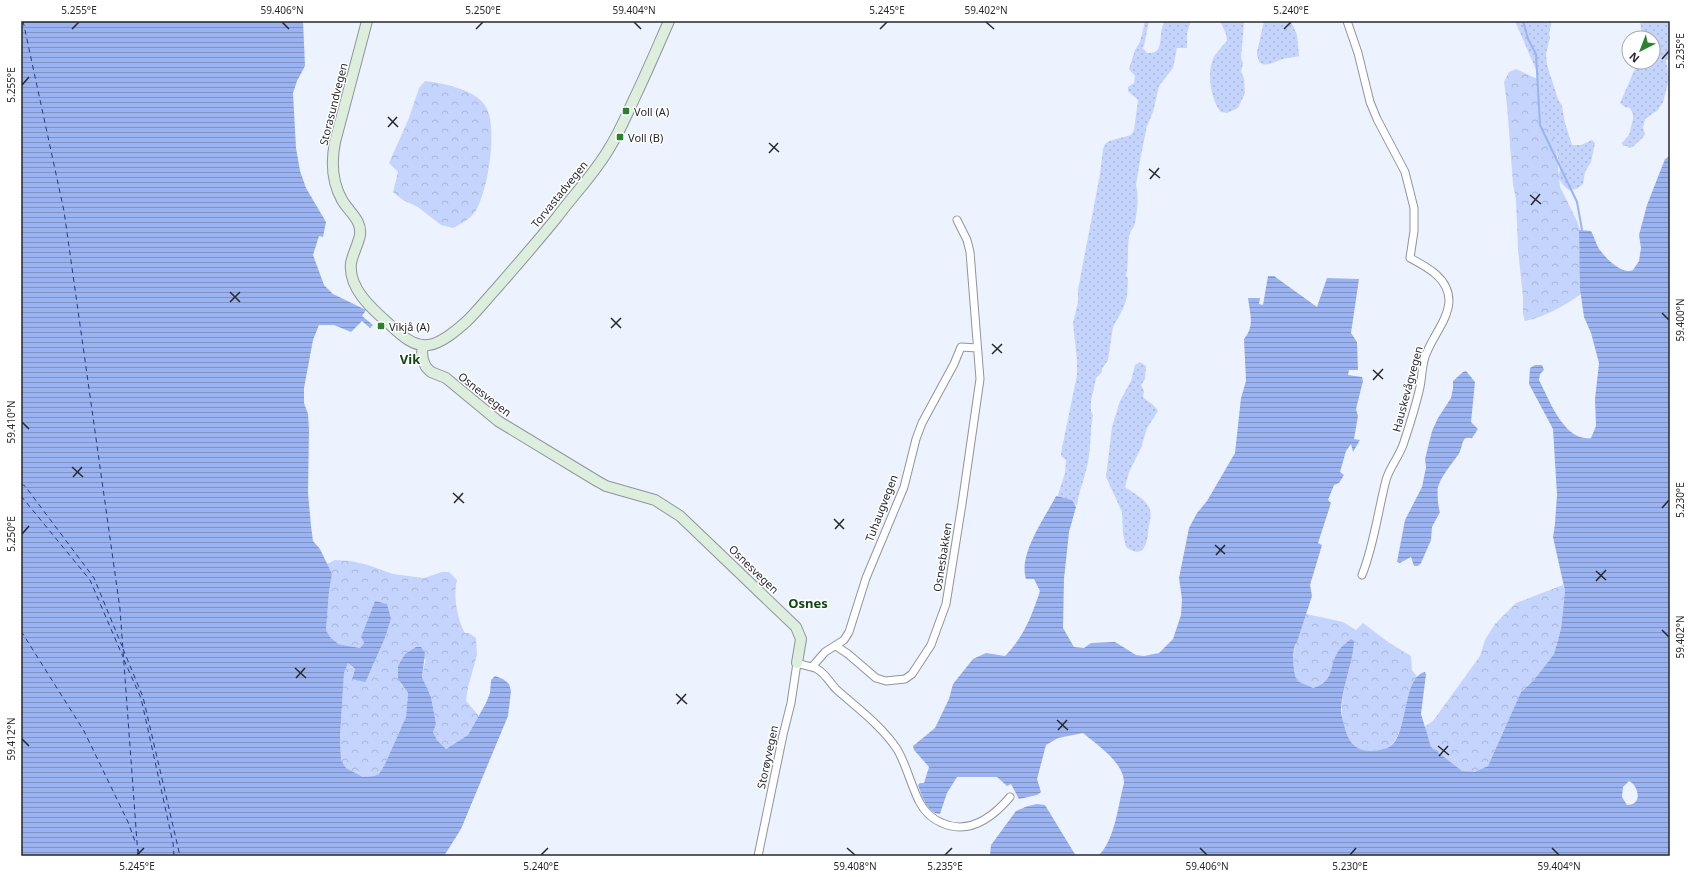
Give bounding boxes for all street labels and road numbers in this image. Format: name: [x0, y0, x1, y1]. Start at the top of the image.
street label: Storasundvegen: [316, 61, 350, 147]
street label: Torvastadvegen: [527, 157, 591, 231]
street label: Hauskevågvegen: [1388, 344, 1426, 434]
street label: Osnesvegen: [455, 368, 515, 420]
street label: Tuhaugvegen: [861, 472, 901, 544]
street label: Osnesbakken: [929, 521, 955, 593]
street label: Osnesvegen: [726, 541, 782, 597]
street label: Storøyvegen: [753, 724, 781, 790]

